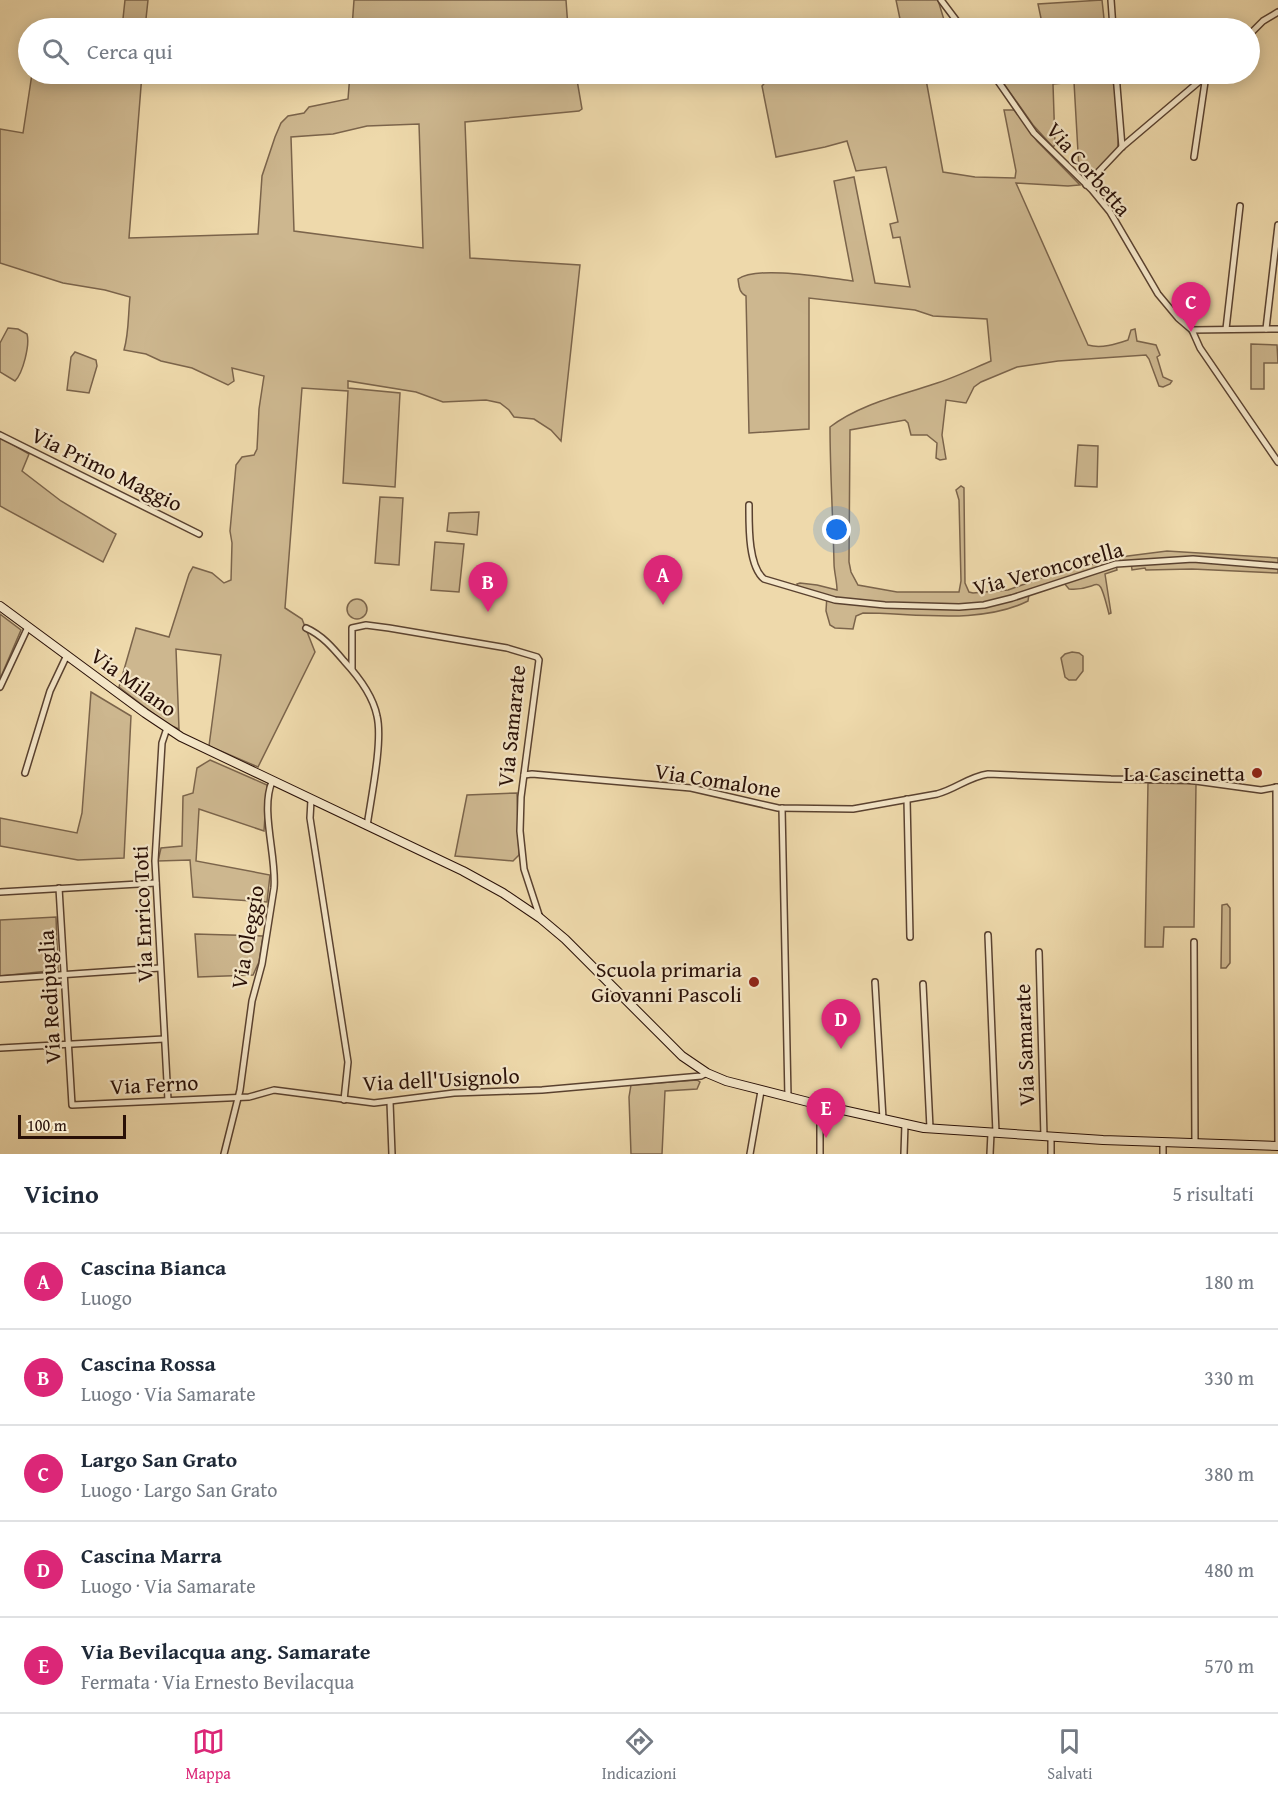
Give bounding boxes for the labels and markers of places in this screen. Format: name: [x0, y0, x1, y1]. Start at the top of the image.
pin: C: [1172, 282, 1210, 332]
pin: A: [644, 556, 682, 605]
pin: B: [468, 562, 508, 612]
place label: La Cascinetta: [1123, 757, 1246, 789]
marker: La Cascinetta: [1250, 766, 1264, 780]
place label: Scuola primaria Giovanni Pascoli: [591, 953, 743, 1010]
marker: Scuola primaria Giovanni Pascoli: [747, 975, 761, 989]
pin: D: [822, 1000, 860, 1049]
pin: E: [806, 1088, 846, 1138]

